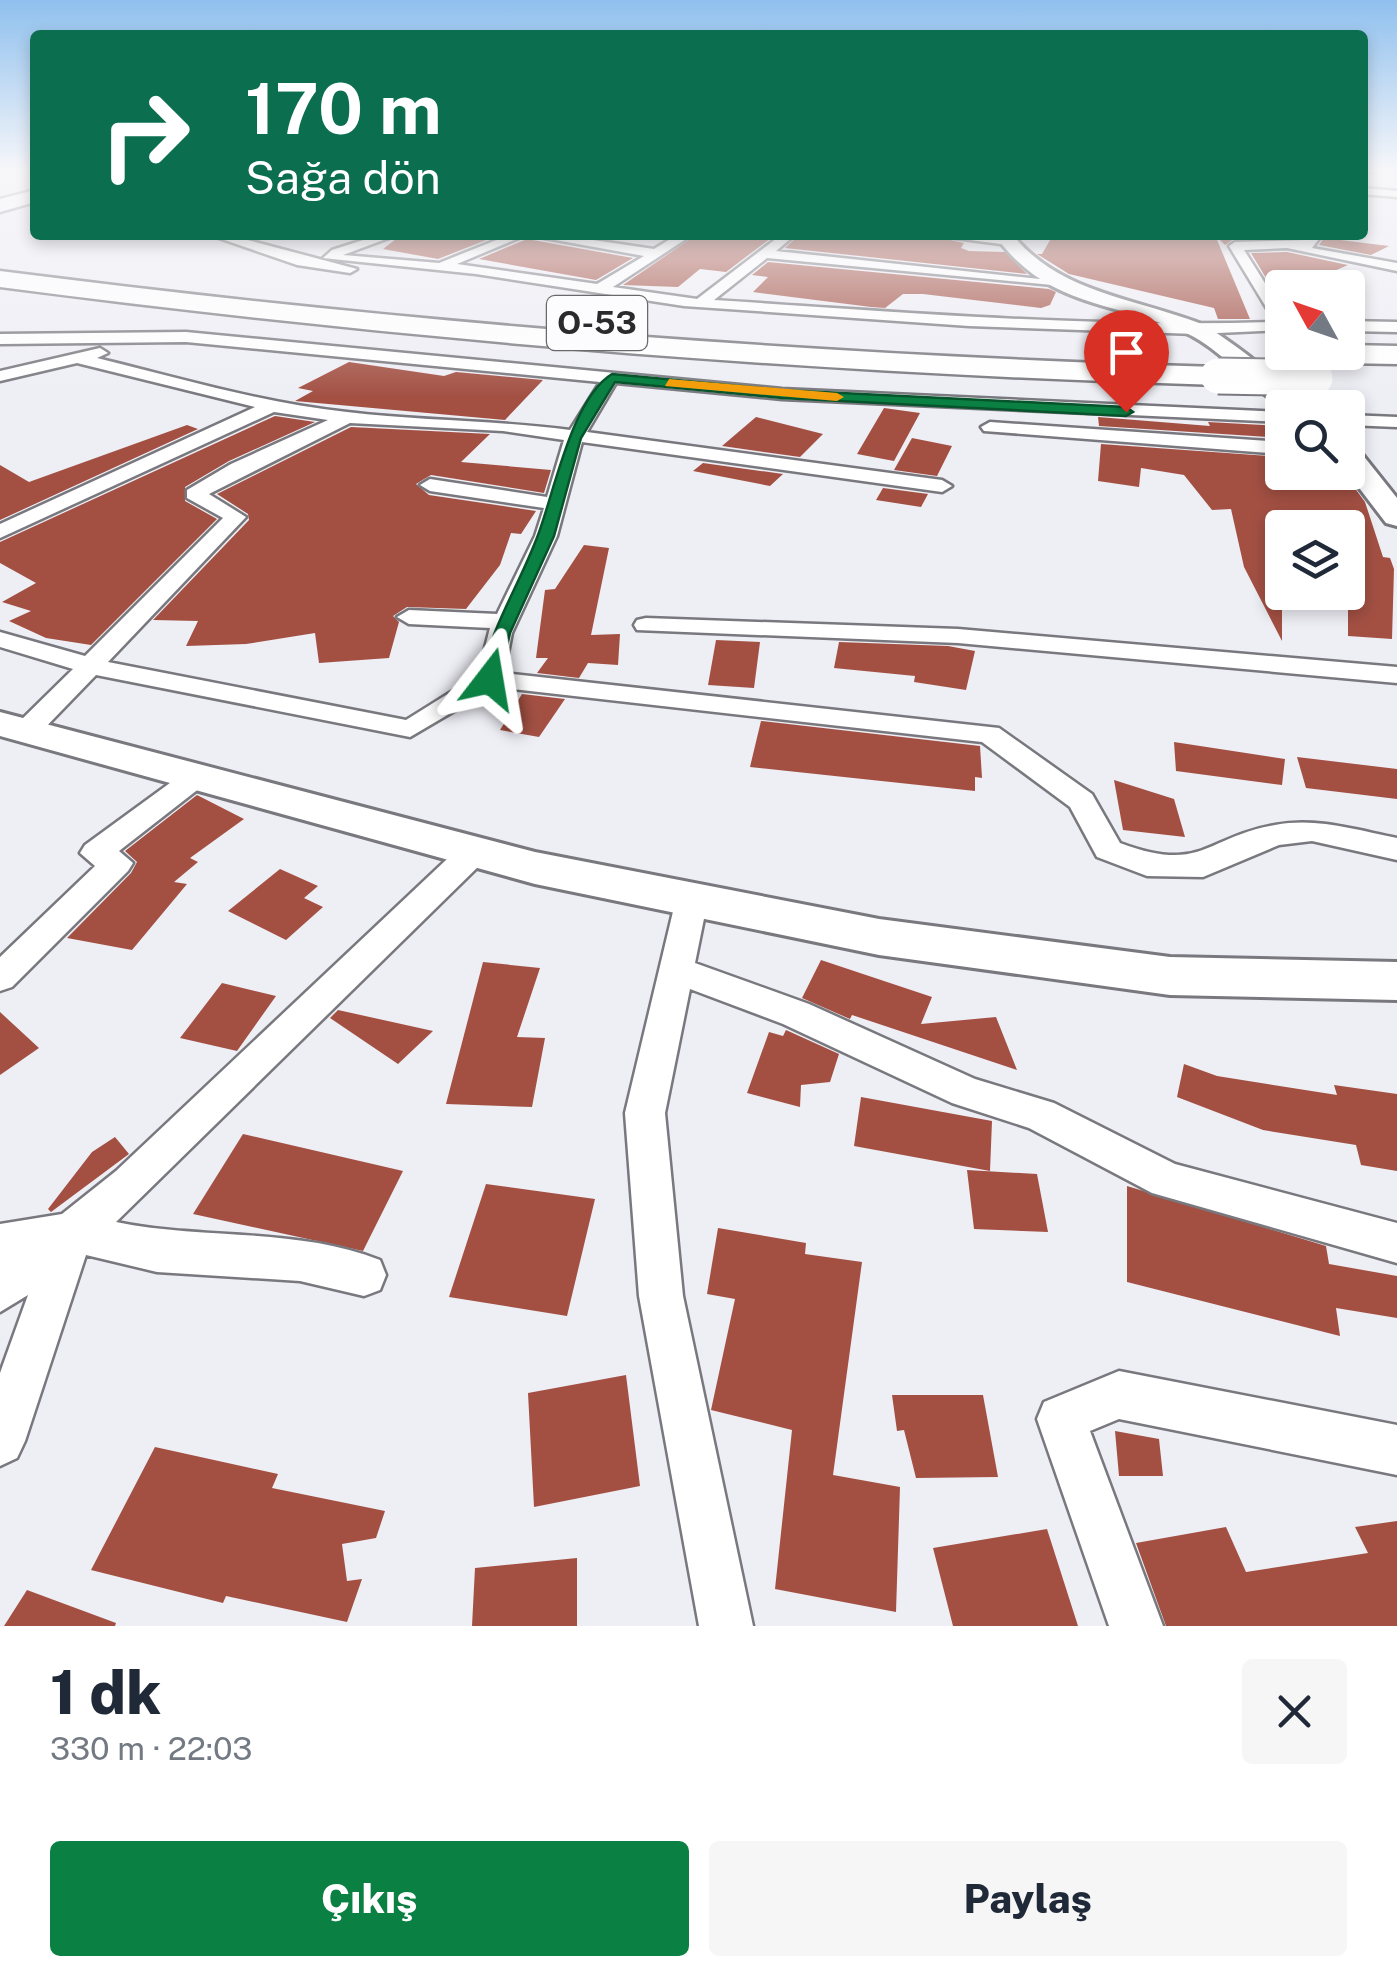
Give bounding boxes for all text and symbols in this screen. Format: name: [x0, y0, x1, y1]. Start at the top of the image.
text: 170 m: [245, 67, 442, 150]
icon: right: [80, 70, 210, 200]
text: Sağa dön: [245, 151, 441, 204]
north arrow: [1265, 270, 1365, 370]
map controls: [1265, 270, 1365, 610]
road number: O-53: [547, 296, 647, 350]
pin: [1084, 310, 1169, 413]
icon: arrive: [1099, 325, 1154, 380]
button: search: [1265, 390, 1365, 490]
button: layers: [1265, 510, 1365, 610]
position arrow: [438, 627, 542, 731]
text: 1 dk: [50, 1657, 161, 1728]
button: close: [1242, 1659, 1347, 1764]
text: 330 m · 22:03: [50, 1730, 253, 1767]
button: Çıkış: [50, 1841, 689, 1956]
button: Paylaş: [709, 1841, 1347, 1956]

